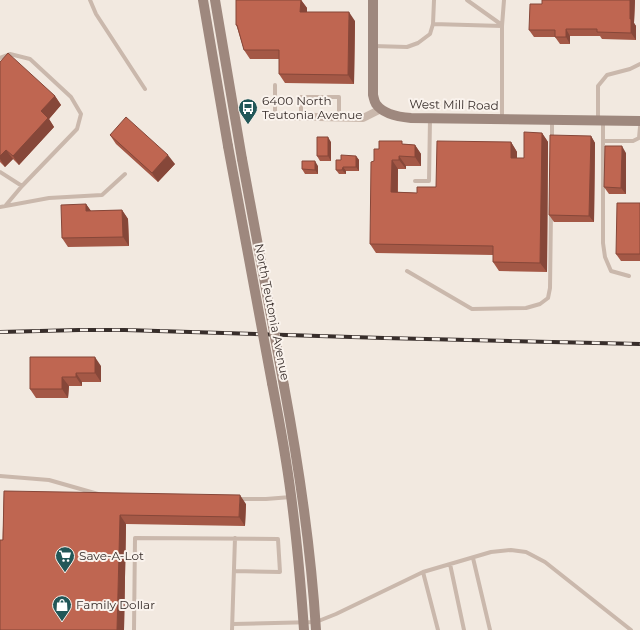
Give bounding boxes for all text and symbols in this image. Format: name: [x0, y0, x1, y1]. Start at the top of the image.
place label: 6400 North Teutonia Avenue: [262, 93, 363, 122]
street label: West Mill Road: [409, 96, 499, 113]
bus stop icon: 6400 North Teutonia Avenue: [237, 97, 259, 125]
street label: North Teutonia Avenue: [252, 242, 293, 382]
supermarket icon: Save-A-Lot: [54, 545, 76, 573]
place label: Save-A-Lot: [79, 548, 144, 563]
shop icon: Family Dollar: [51, 594, 73, 622]
place label: Family Dollar: [76, 597, 155, 612]

